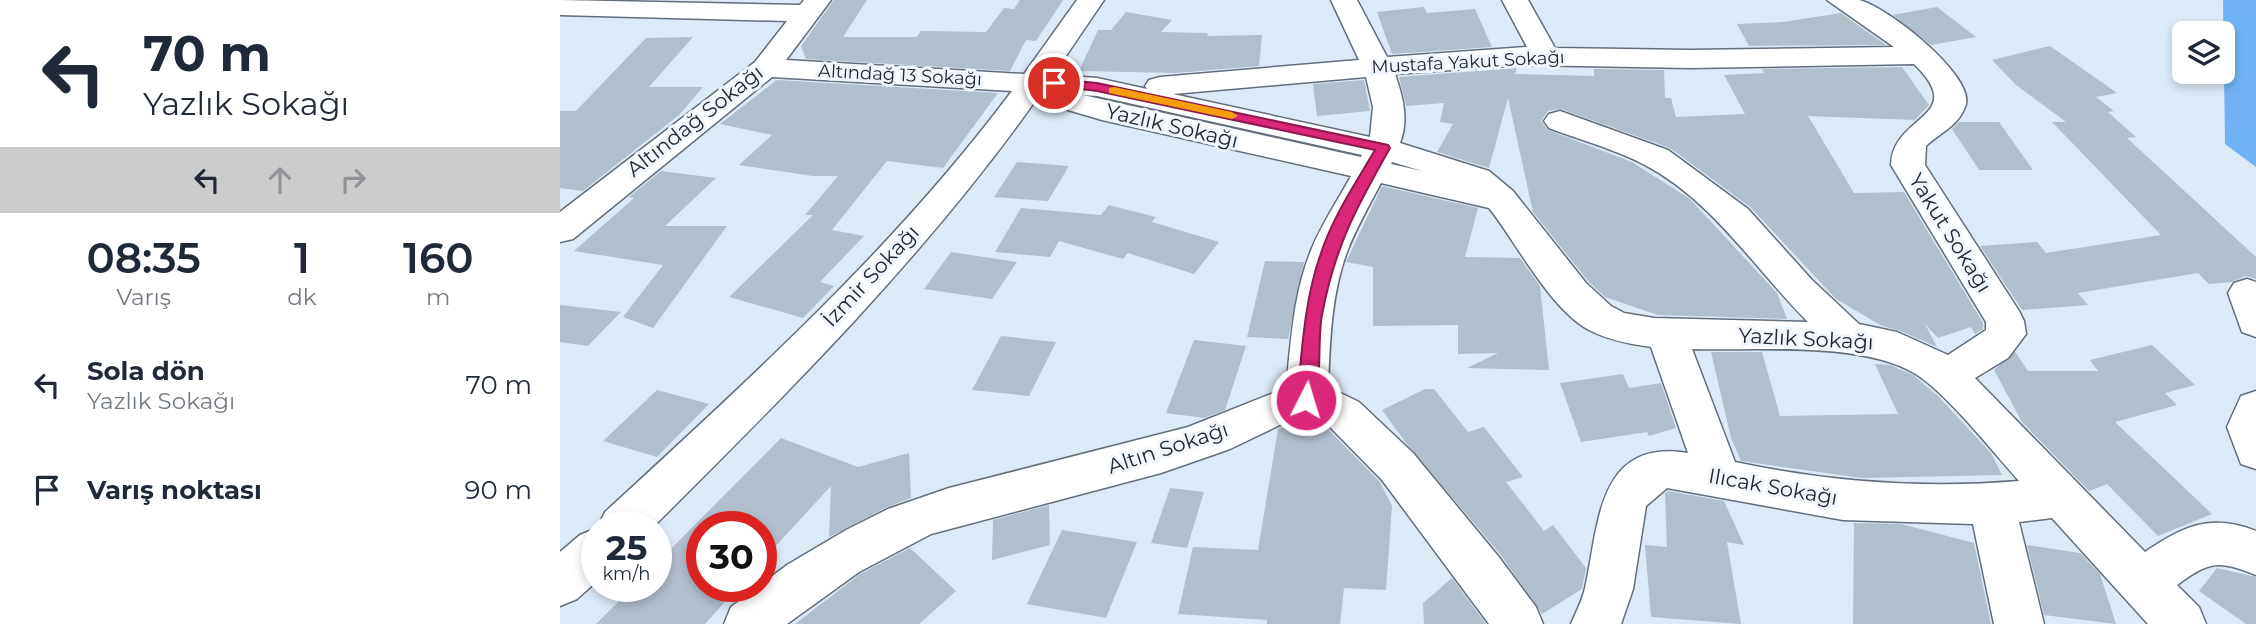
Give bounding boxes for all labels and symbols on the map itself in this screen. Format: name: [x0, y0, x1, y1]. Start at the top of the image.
street label: Mustafa Yakut Sokağı: [1371, 46, 1565, 78]
pin: [1024, 53, 1084, 113]
street label: Altındağ Sokağı: [621, 60, 768, 182]
street label: Altındağ 13 Sokağı: [818, 60, 982, 90]
street label: Yazlık Sokağı: [1103, 98, 1241, 153]
street label: Yakut Sokağı: [1904, 169, 1997, 297]
street label: İzmir Sokağı: [817, 220, 924, 332]
street label: Yazlık Sokağı: [1738, 322, 1874, 355]
position arrow: [1269, 363, 1343, 437]
street label: Altın Sokağı: [1104, 416, 1231, 479]
street label: Ilıcak Sokağı: [1707, 463, 1840, 510]
speed limit sign: 30: [686, 511, 777, 602]

